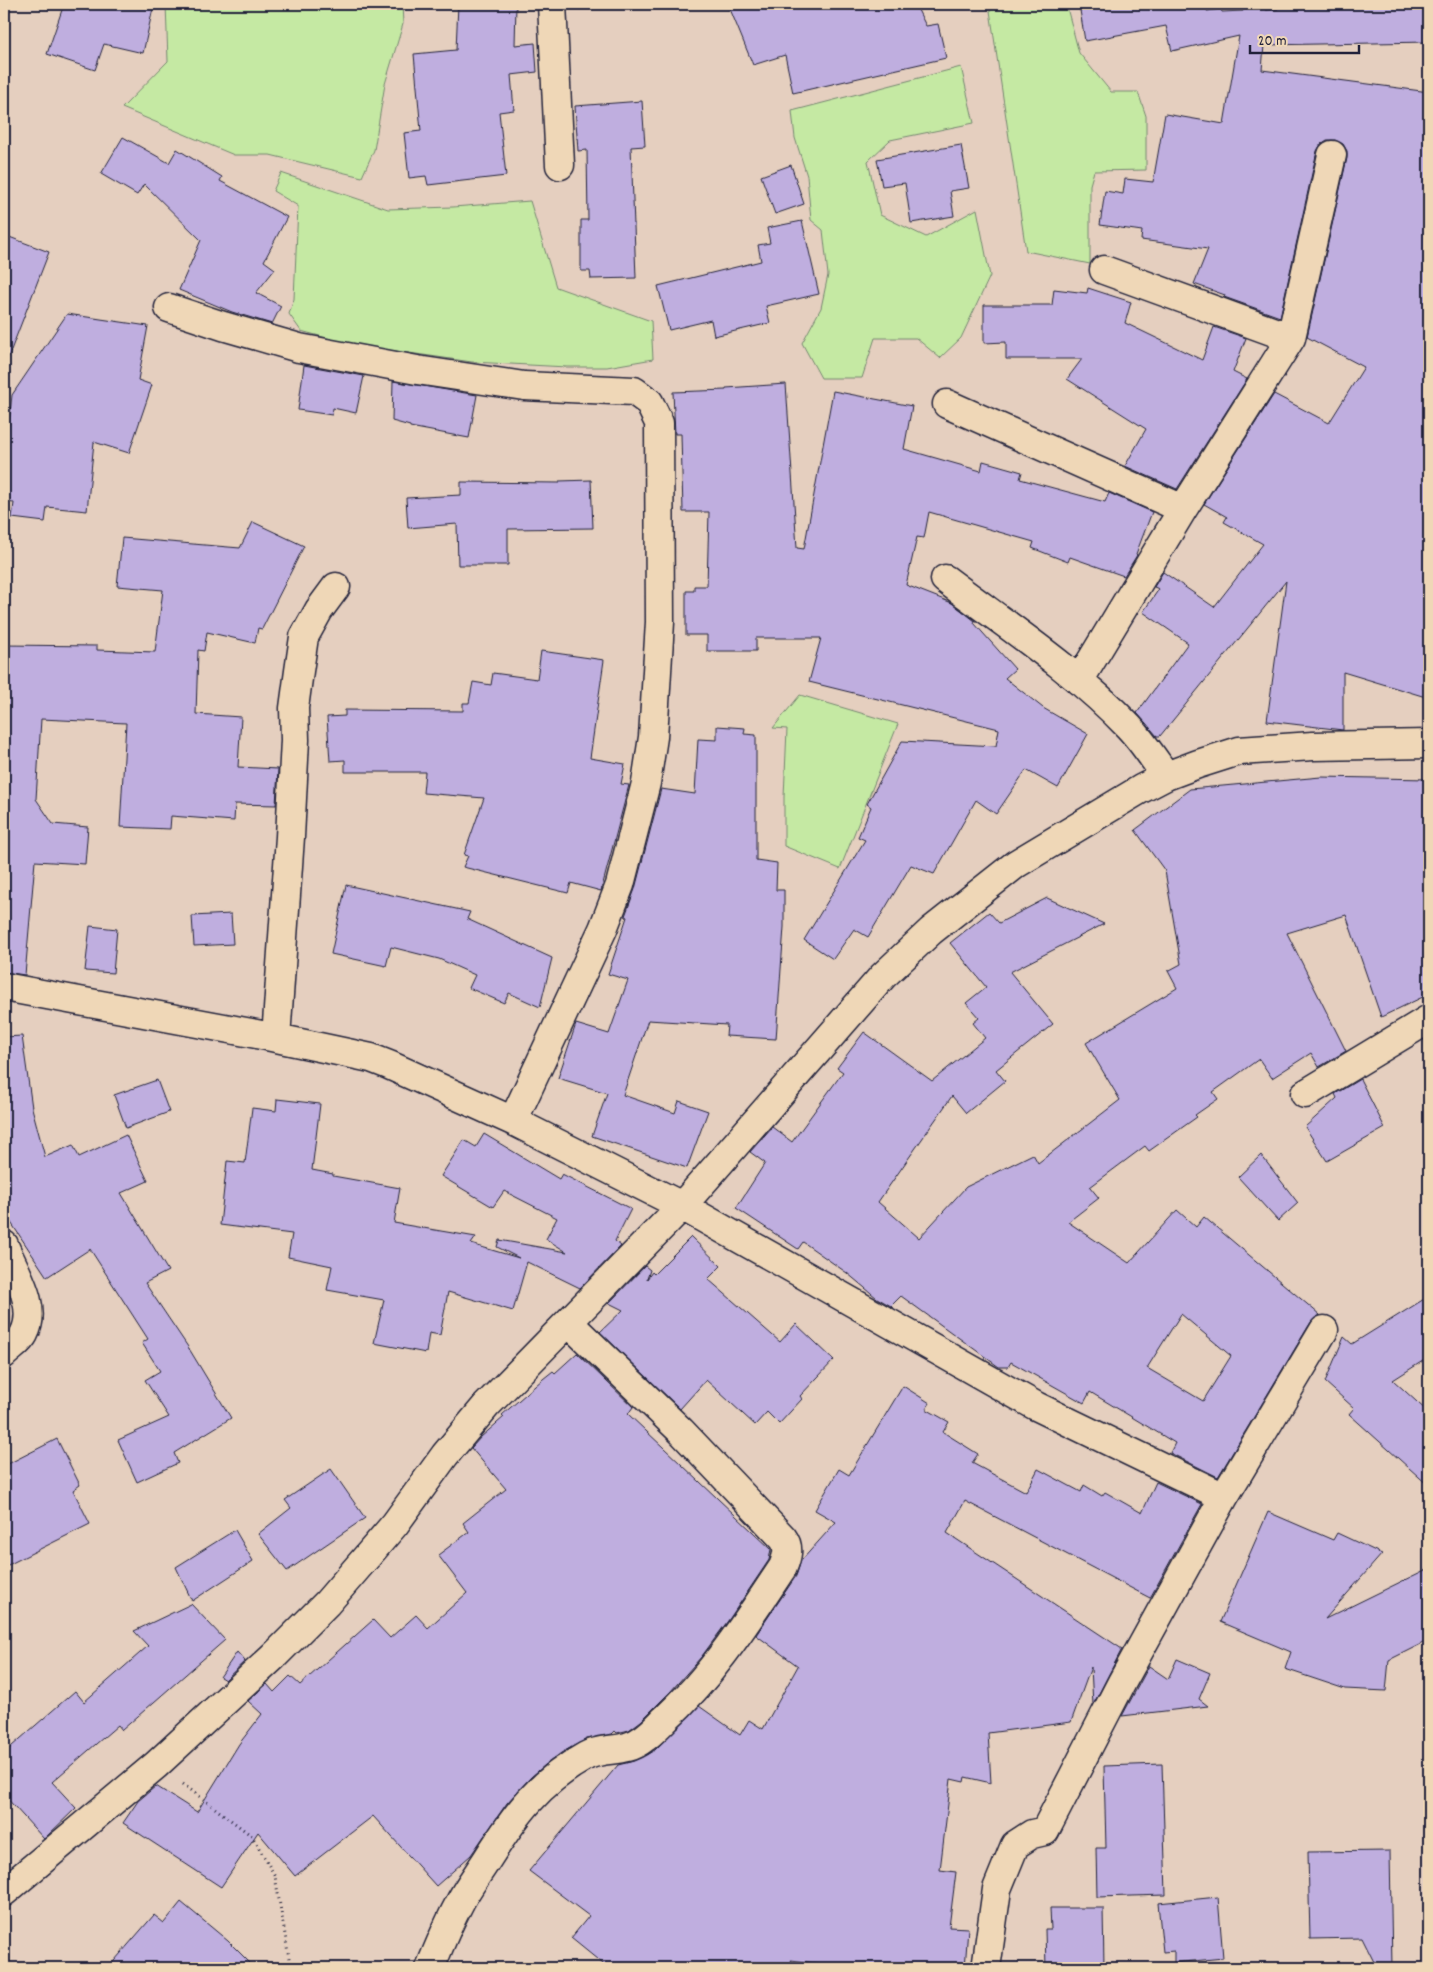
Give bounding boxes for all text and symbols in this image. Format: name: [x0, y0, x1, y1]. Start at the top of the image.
scale bar: [1250, 22, 1359, 54]
text: 20 m: [1258, 31, 1286, 53]

